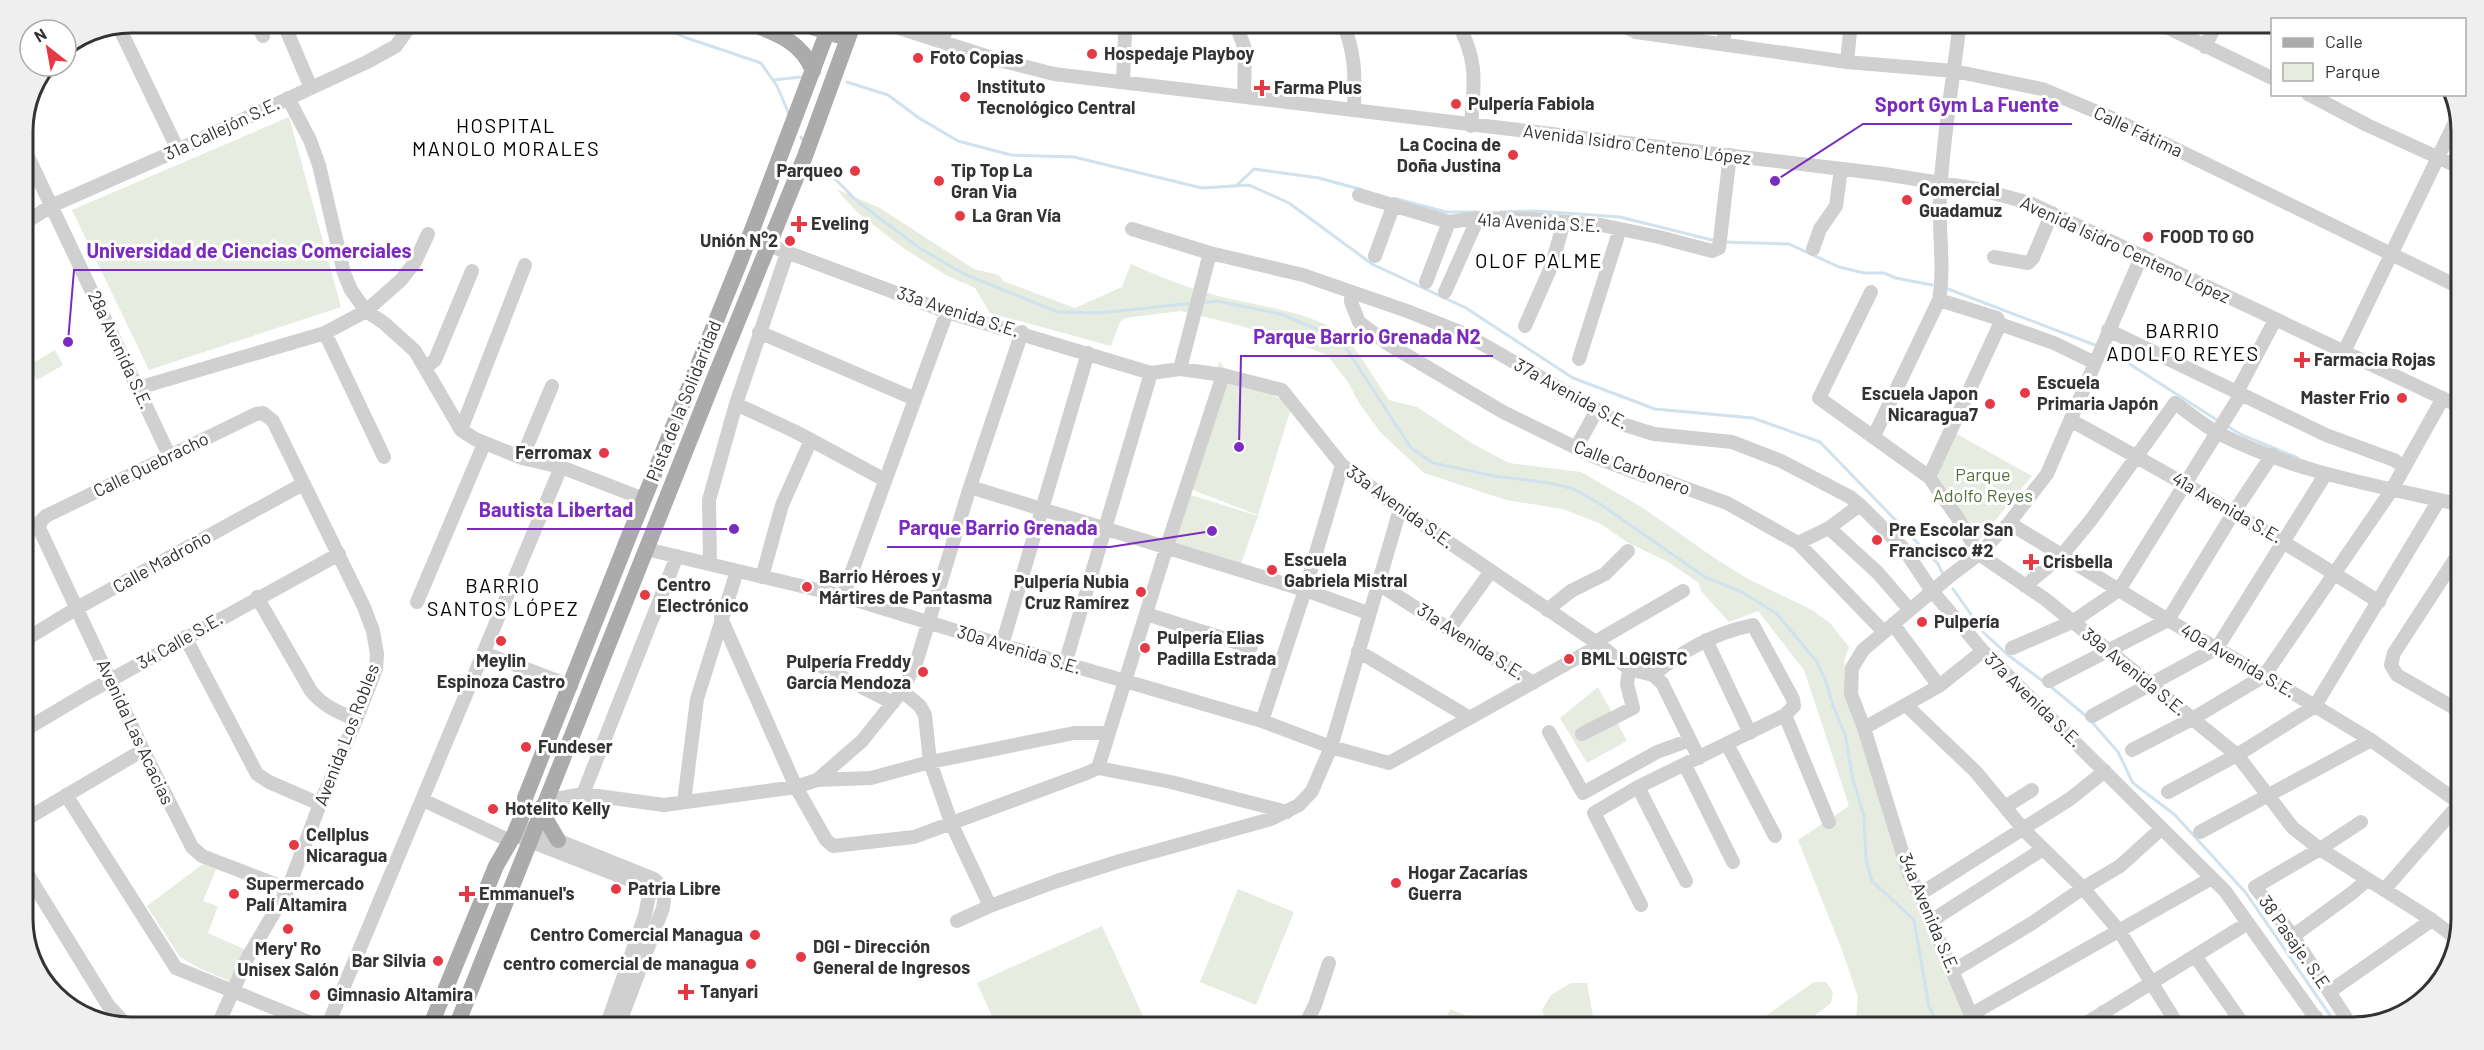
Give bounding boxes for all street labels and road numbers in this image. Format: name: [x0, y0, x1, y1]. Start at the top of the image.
street label: 31a Callejón S.E.: [160, 92, 283, 164]
street label: Calle Fátima: [2090, 101, 2186, 161]
street label: Avenida Isidro Centeno López: [1522, 119, 1752, 169]
street label: Avenida Isidro Centeno López: [2017, 191, 2234, 307]
street label: 41a Avenida S.E.: [1477, 208, 1601, 236]
street label: 33a Avenida S.E.: [894, 281, 1022, 341]
street label: 28a Avenida S.E.: [84, 287, 158, 412]
street label: Pista de la Solidaridad: [641, 317, 725, 484]
street label: 37a Avenida S.E.: [1511, 353, 1632, 434]
street label: Calle Quebracho: [89, 427, 212, 501]
street label: Calle Carbonero: [1571, 435, 1694, 499]
street label: 33a Avenida S.E.: [1342, 460, 1459, 553]
street label: 41a Avenida S.E.: [2168, 467, 2287, 548]
street label: Calle Madroño: [108, 525, 215, 597]
street label: 31a Avenida S.E.: [1413, 598, 1530, 684]
street label: 34 Calle S.E.: [133, 607, 226, 674]
street label: 40a Avenida S.E.: [2177, 618, 2300, 702]
street label: 30a Avenida S.E.: [955, 620, 1084, 678]
street label: 39a Avenida S.E.: [2078, 622, 2191, 720]
street label: 37a Avenida S.E.: [1980, 647, 2087, 751]
street label: Avenida Las Acacias: [93, 655, 179, 808]
street label: Avenida Los Robles: [309, 661, 383, 809]
street label: 34a Avenida S.E.: [1895, 849, 1965, 976]
street label: 38 Pasaje. S.E: [2255, 891, 2335, 992]

